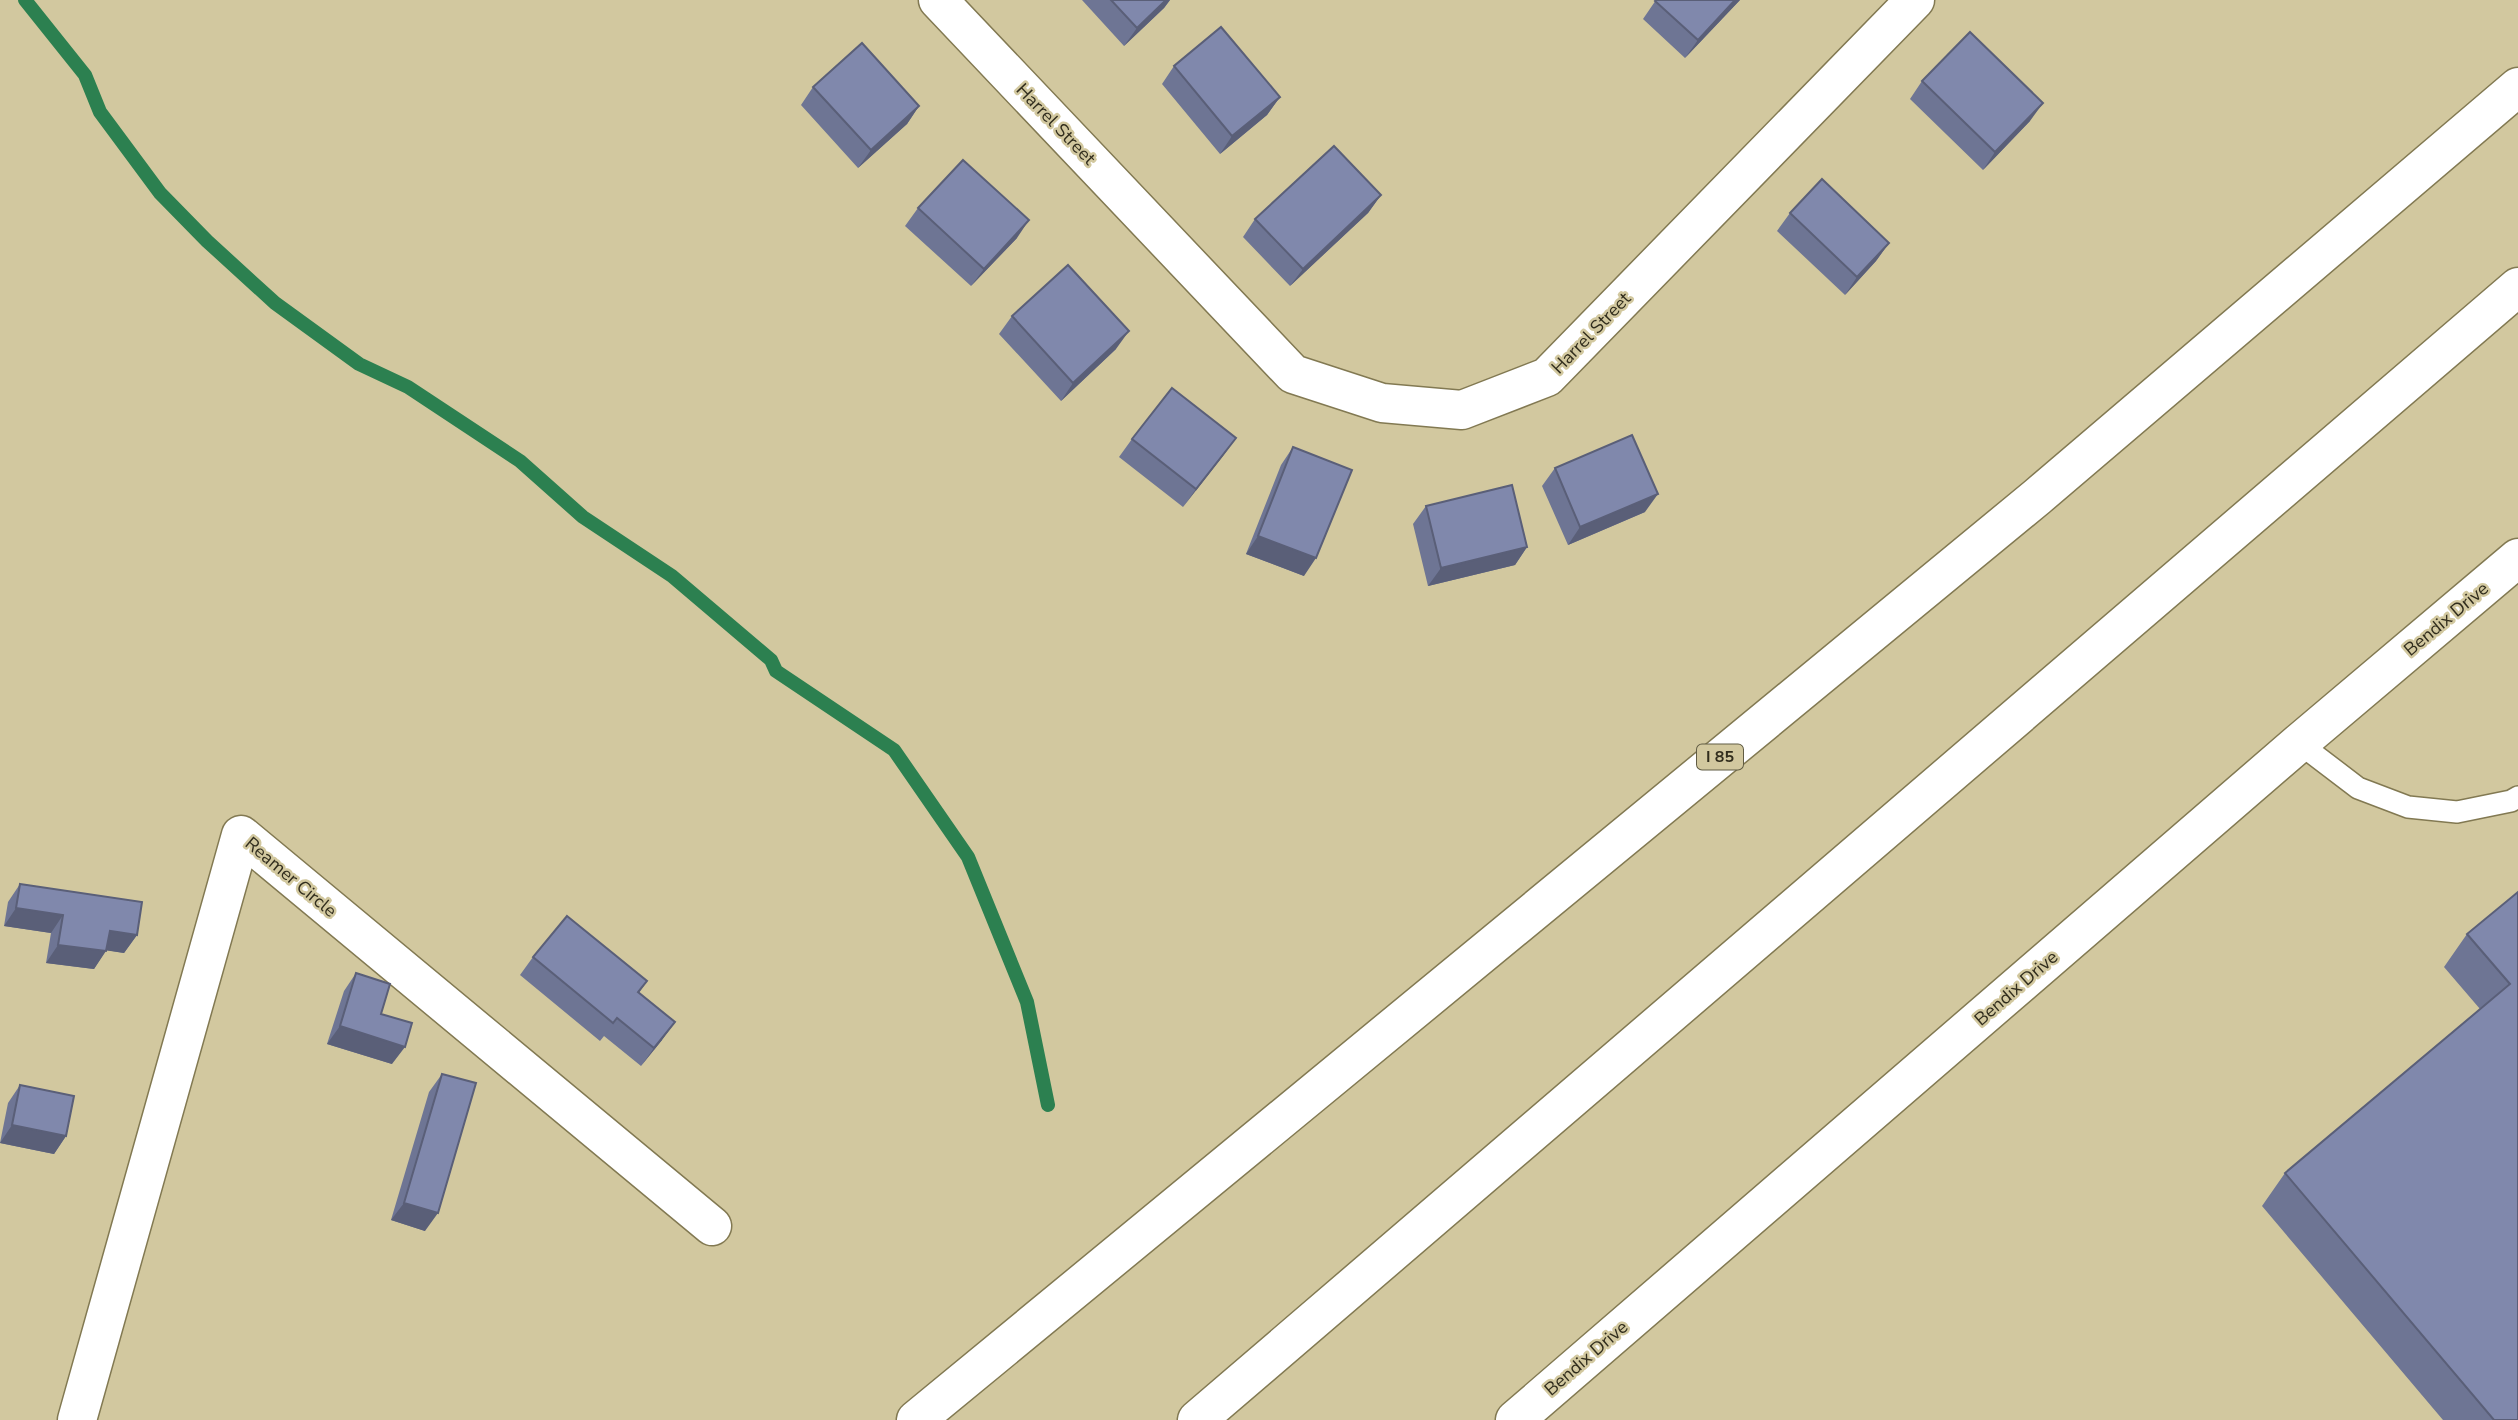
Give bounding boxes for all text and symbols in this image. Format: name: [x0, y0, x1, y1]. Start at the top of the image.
street label: Harrel Street: [1011, 78, 1101, 170]
street label: Harrel Street: [1546, 287, 1636, 379]
street label: Bendix Drive: [2399, 577, 2493, 661]
road number: I 85: [1697, 744, 1743, 770]
street label: Reamer Circle: [240, 832, 342, 922]
street label: Bendix Drive: [1969, 945, 2063, 1031]
street label: Bendix Drive: [1539, 1315, 1633, 1401]

